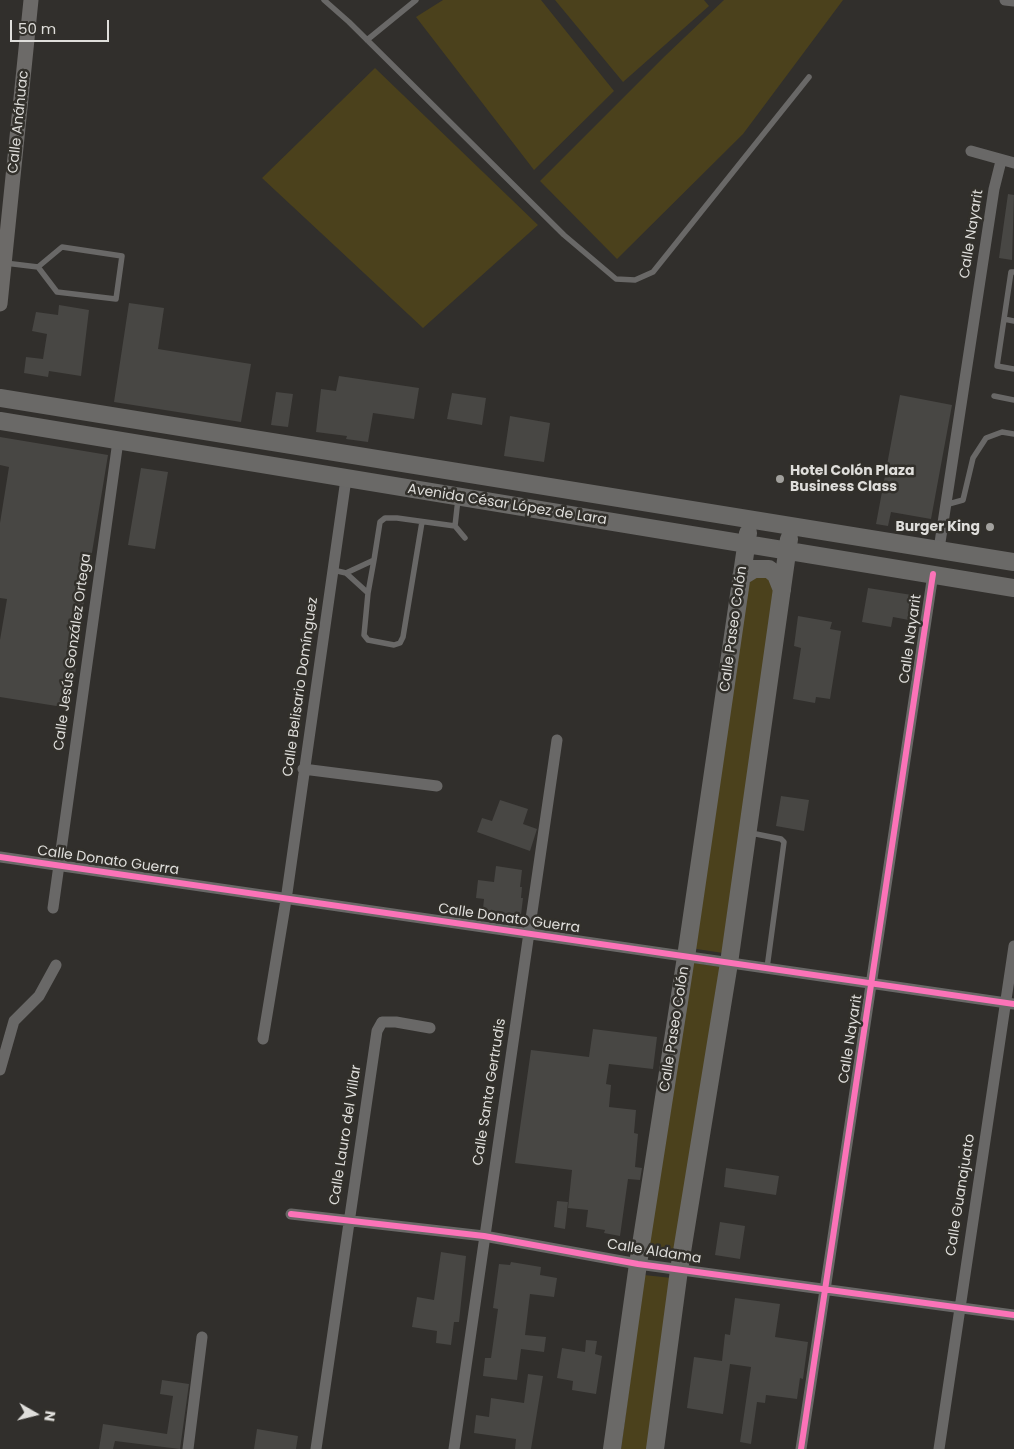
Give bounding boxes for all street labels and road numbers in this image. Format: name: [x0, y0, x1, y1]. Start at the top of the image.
street label: Calle Anáhuac: [5, 70, 33, 174]
street label: Calle Nayarit: [957, 188, 987, 280]
street label: Avenida César López de Lara: [406, 481, 608, 529]
street label: Calle Jesús González Ortega: [51, 552, 95, 752]
street label: Calle Paseo Colón: [717, 565, 751, 693]
street label: Calle Nayarit: [896, 593, 926, 685]
street label: Calle Belisario Domínguez: [280, 596, 322, 778]
street label: Calle Donato Guerra: [36, 843, 180, 879]
street label: Calle Donato Guerra: [437, 901, 581, 937]
street label: Calle Paseo Colón: [657, 965, 693, 1093]
street label: Calle Nayarit: [836, 993, 866, 1085]
street label: Calle Santa Gertrudis: [470, 1017, 510, 1167]
street label: Calle Lauro del Villar: [327, 1064, 365, 1206]
street label: Calle Guanajuato: [943, 1133, 979, 1257]
street label: Calle Aldama: [606, 1236, 702, 1268]

